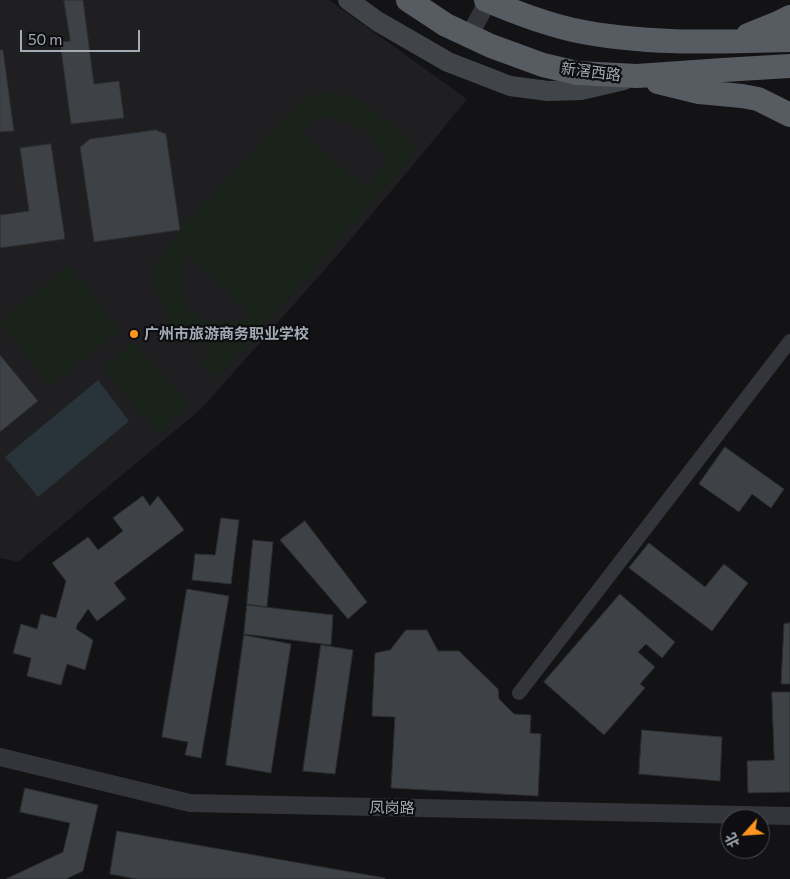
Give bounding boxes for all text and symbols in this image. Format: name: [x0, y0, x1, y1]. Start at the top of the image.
scale bar: [22, 20, 142, 52]
text: 50 m: [28, 30, 62, 48]
street label: 新滘西路: [560, 59, 622, 85]
place label: 广州市旅游商务职业学校: [144, 325, 309, 343]
marker: 广州市旅游商务职业学校: [128, 328, 140, 340]
street label: 凤岗路: [369, 799, 415, 817]
north arrow: [720, 809, 770, 859]
text: 北: [721, 830, 743, 850]

